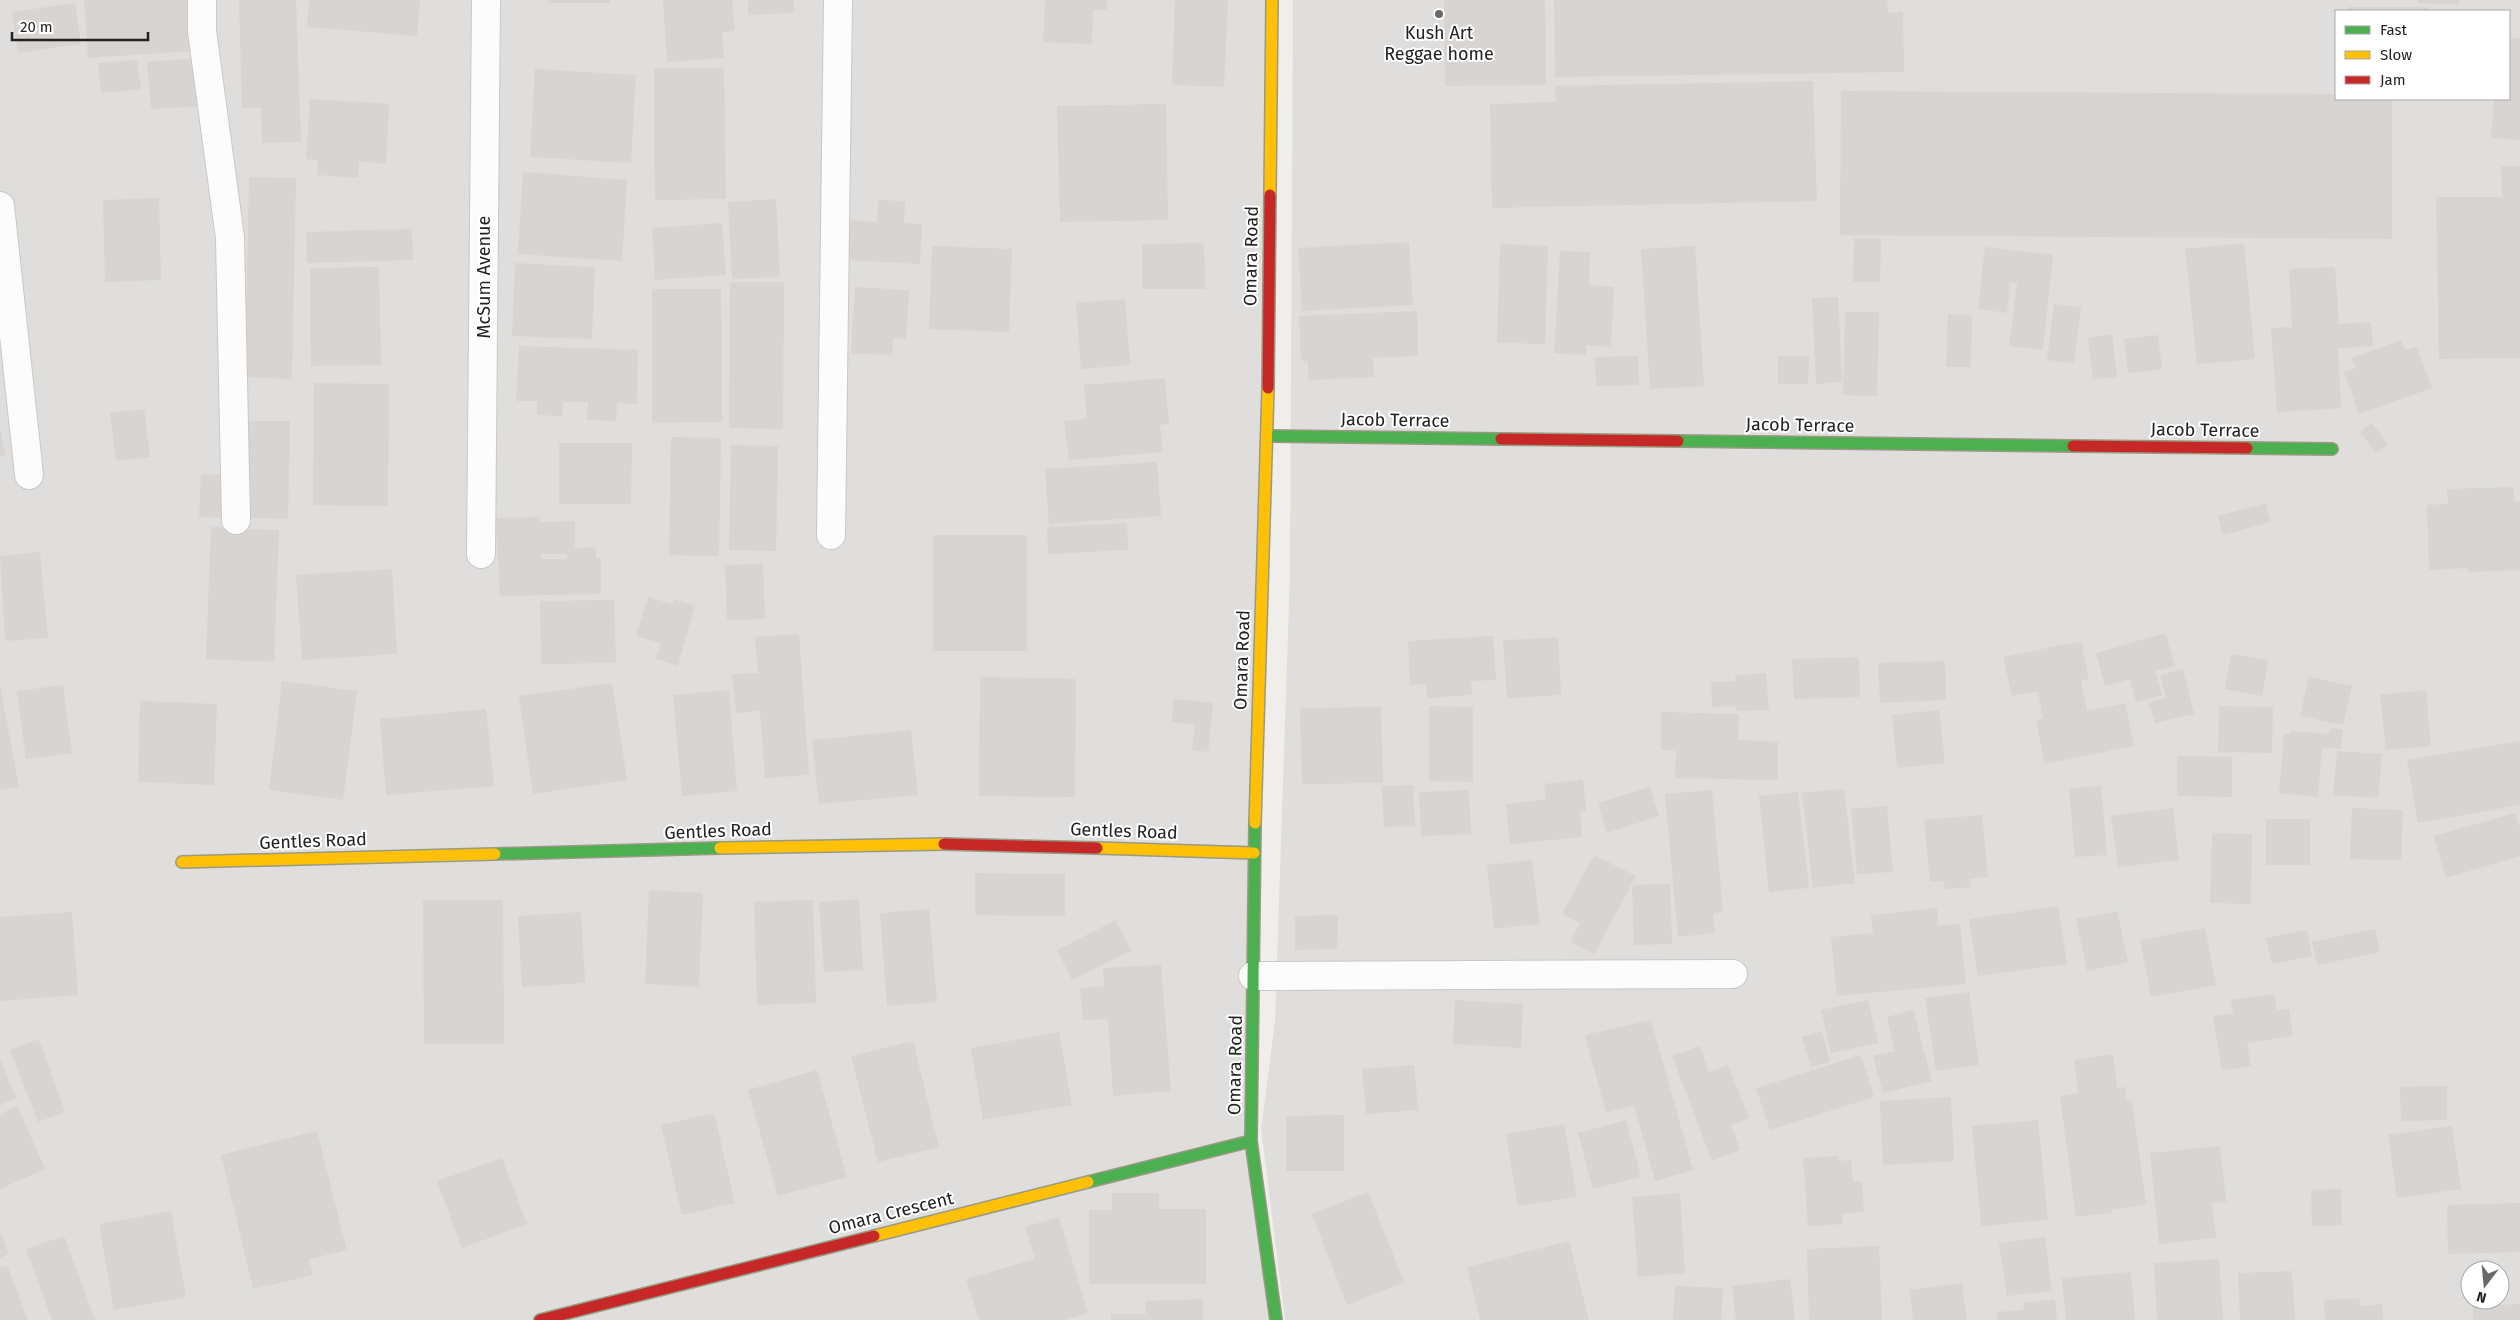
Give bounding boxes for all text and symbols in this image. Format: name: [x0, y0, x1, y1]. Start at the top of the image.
marker: Kush Art Reggae home: [1433, 8, 1445, 20]
scale bar: [12, 10, 149, 42]
legend: [2335, 10, 2510, 100]
text: 20 m: [20, 18, 53, 36]
text: Fast: [2380, 21, 2407, 39]
place label: Kush Art Reggae home: [1384, 22, 1494, 65]
text: Slow: [2380, 46, 2412, 64]
text: Jam: [2380, 71, 2406, 89]
street label: Omara Road: [1239, 206, 1263, 306]
street label: McSum Avenue: [473, 216, 495, 338]
street label: Jacob Terrace: [1340, 408, 1450, 432]
street label: Jacob Terrace: [1745, 413, 1855, 437]
street label: Jacob Terrace: [2150, 418, 2260, 442]
street label: Omara Road: [1229, 610, 1255, 710]
street label: Gentles Road: [664, 818, 772, 844]
street label: Gentles Road: [1070, 818, 1178, 844]
street label: Gentles Road: [259, 828, 367, 854]
street label: Omara Road: [1223, 1015, 1247, 1115]
street label: Omara Crescent: [826, 1187, 956, 1239]
north arrow: [2460, 1260, 2510, 1310]
text: N: [2475, 1288, 2488, 1306]

